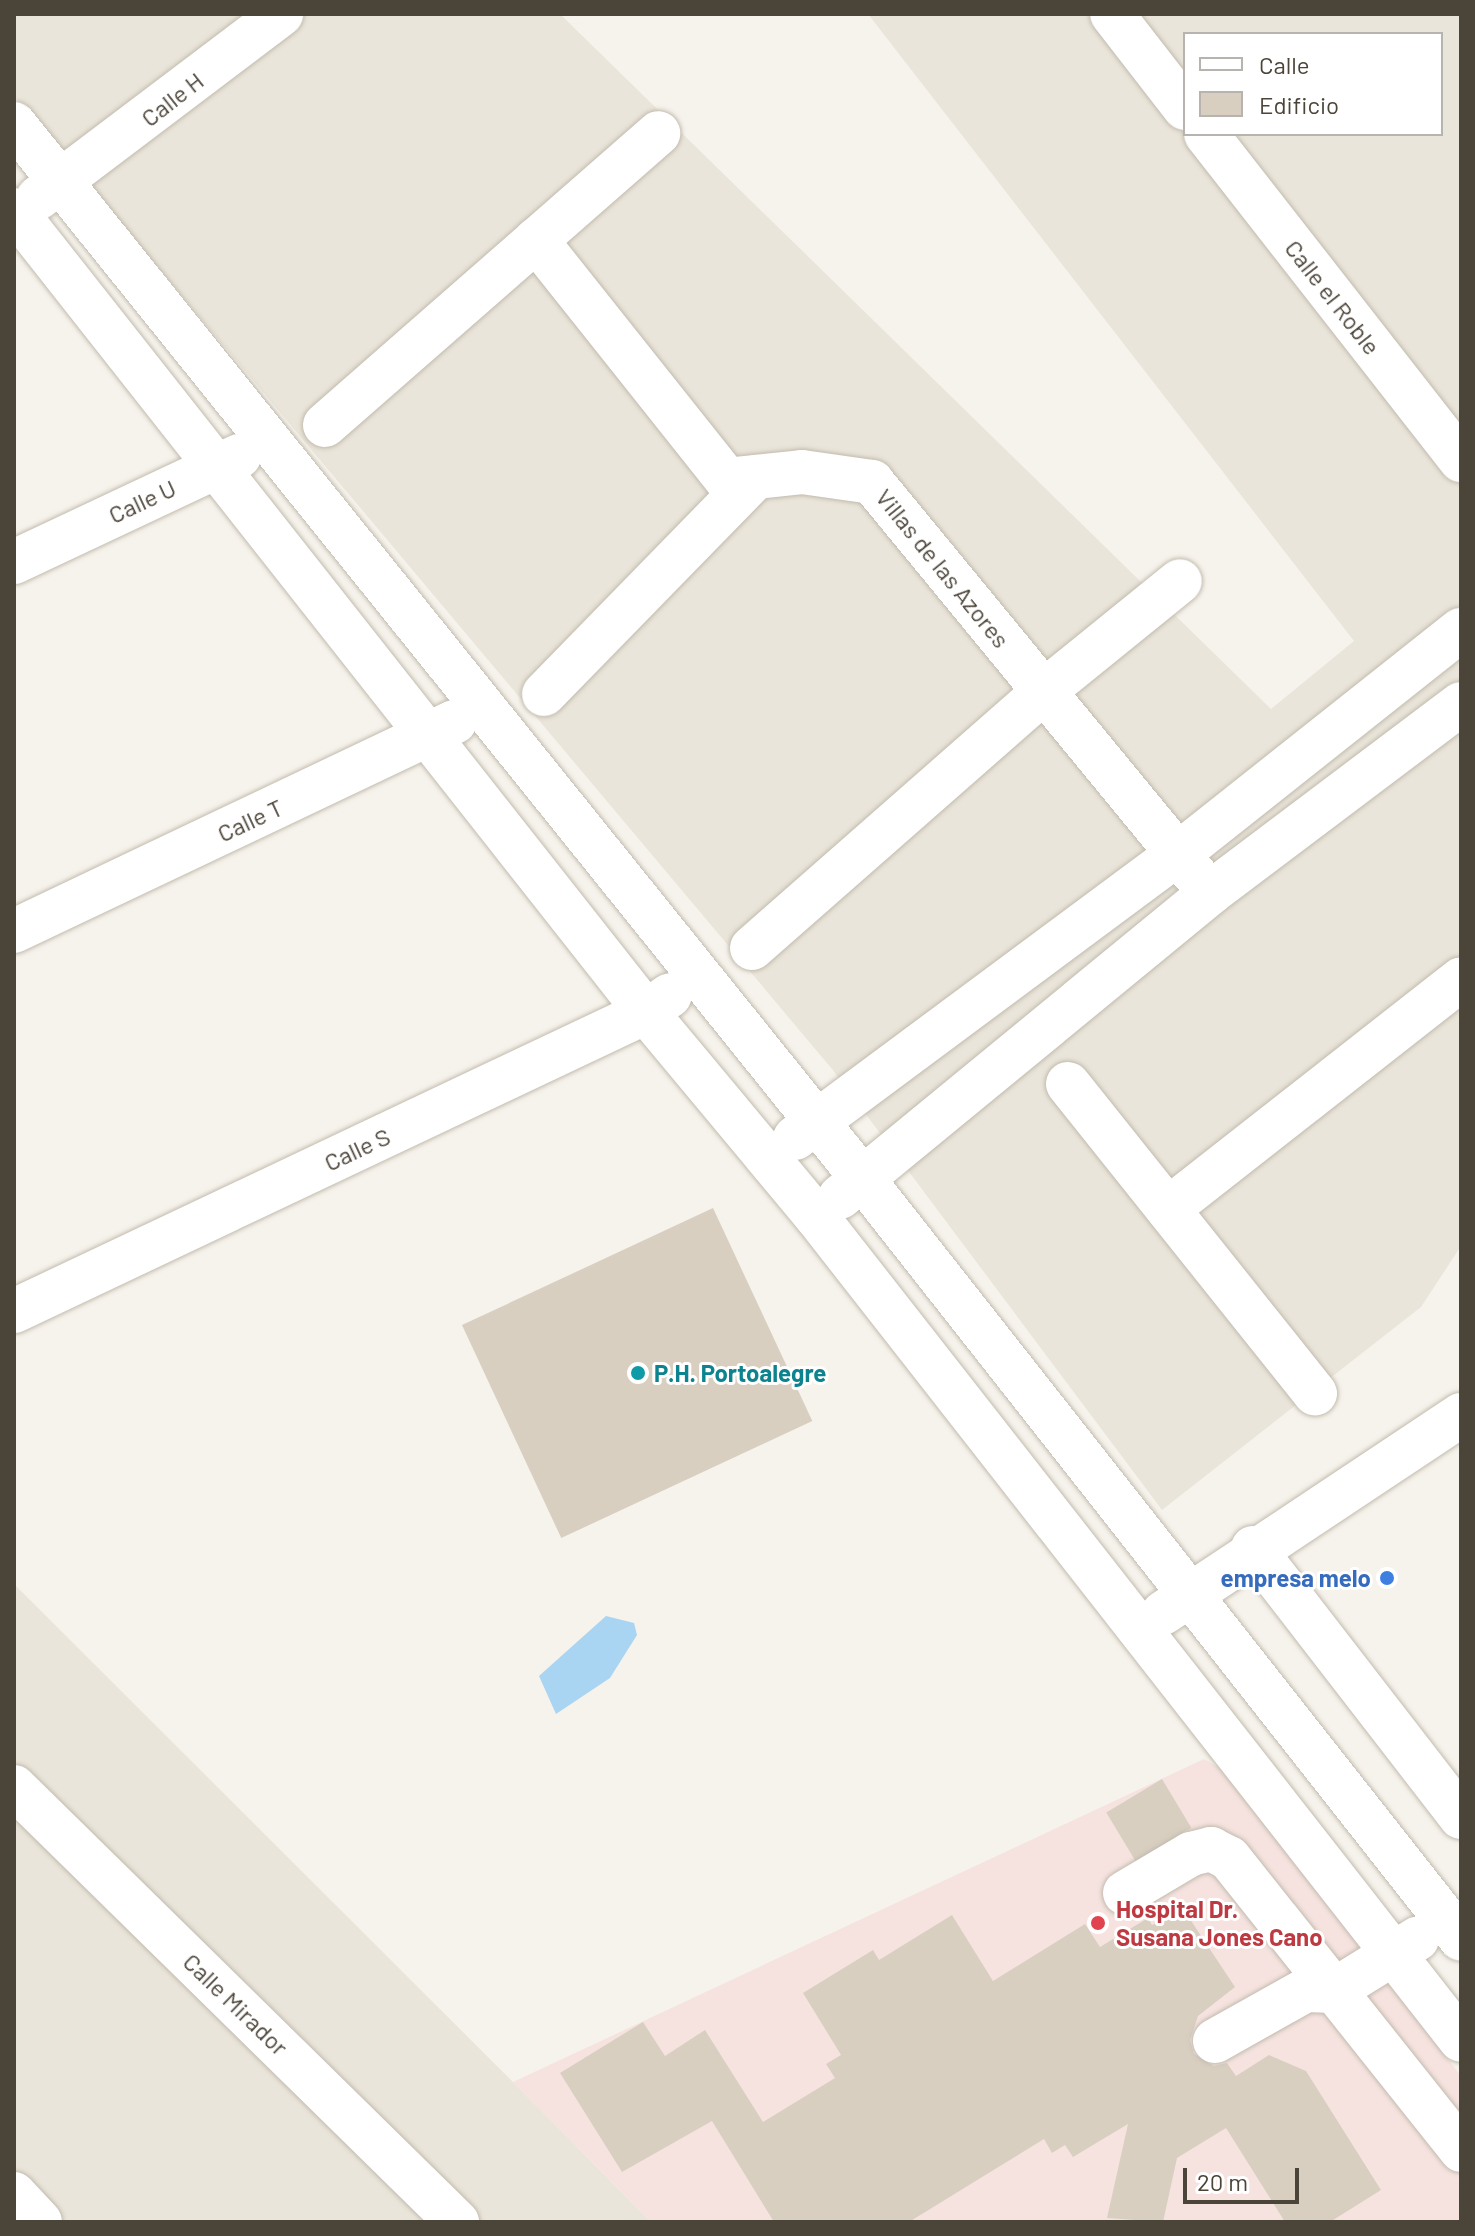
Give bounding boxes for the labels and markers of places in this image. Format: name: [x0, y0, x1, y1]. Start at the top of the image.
place label: P.H. Portoalegre: [654, 1359, 826, 1387]
marker: P.H. Portoalegre: [629, 1364, 647, 1382]
place label: empresa melo: [1221, 1564, 1371, 1592]
marker: empresa melo: [1378, 1569, 1396, 1587]
place label: Hospital Dr. Susana Jones Cano: [1116, 1895, 1322, 1951]
marker: Hospital Dr. Susana Jones Cano: [1087, 1912, 1109, 1934]

